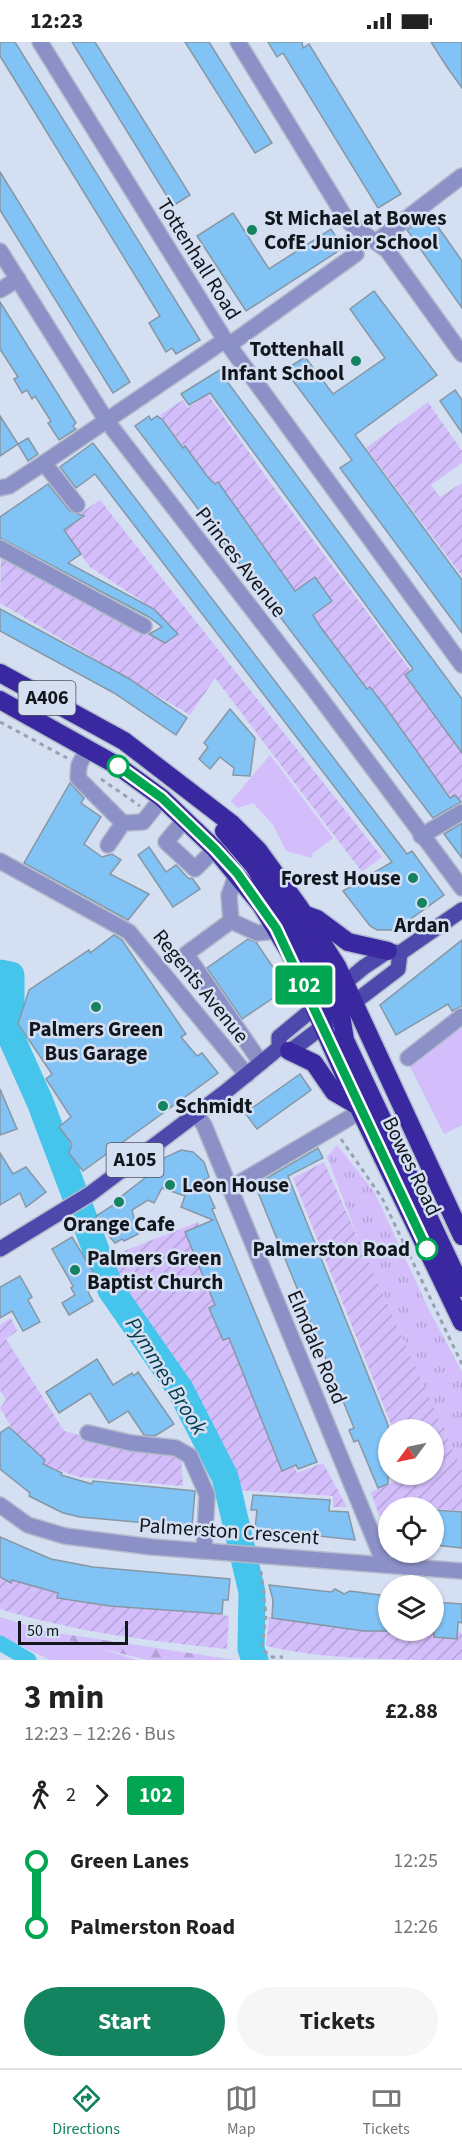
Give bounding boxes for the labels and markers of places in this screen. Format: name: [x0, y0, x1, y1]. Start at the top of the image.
place label: St Michael at Bowes CofE Junior School: [264, 203, 447, 257]
marker: St Michael at Bowes CofE Junior School: [245, 223, 259, 237]
place label: Tottenhall Infant School: [221, 334, 344, 388]
marker: Tottenhall Infant School: [349, 354, 363, 368]
unlabelled marker: [107, 755, 129, 777]
place label: Forest House: [281, 863, 401, 893]
marker: Forest House: [406, 871, 420, 885]
marker: Ardan: [415, 896, 429, 910]
place label: Ardan: [393, 910, 450, 940]
marker: Palmers Green Bus Garage: [89, 1000, 103, 1014]
place label: Palmers Green Bus Garage: [29, 1014, 163, 1068]
place label: Schmidt: [175, 1091, 252, 1121]
marker: Schmidt: [156, 1099, 170, 1113]
place label: Leon House: [182, 1170, 289, 1200]
marker: Leon House: [163, 1178, 177, 1192]
marker: Orange Cafe: [112, 1195, 126, 1209]
place label: Orange Cafe: [63, 1209, 175, 1239]
place label: Palmerston Road: [252, 1234, 410, 1264]
marker: Palmerston Road: [416, 1238, 438, 1260]
place label: Palmers Green Baptist Church: [87, 1243, 223, 1297]
marker: Palmers Green Baptist Church: [68, 1263, 82, 1277]

